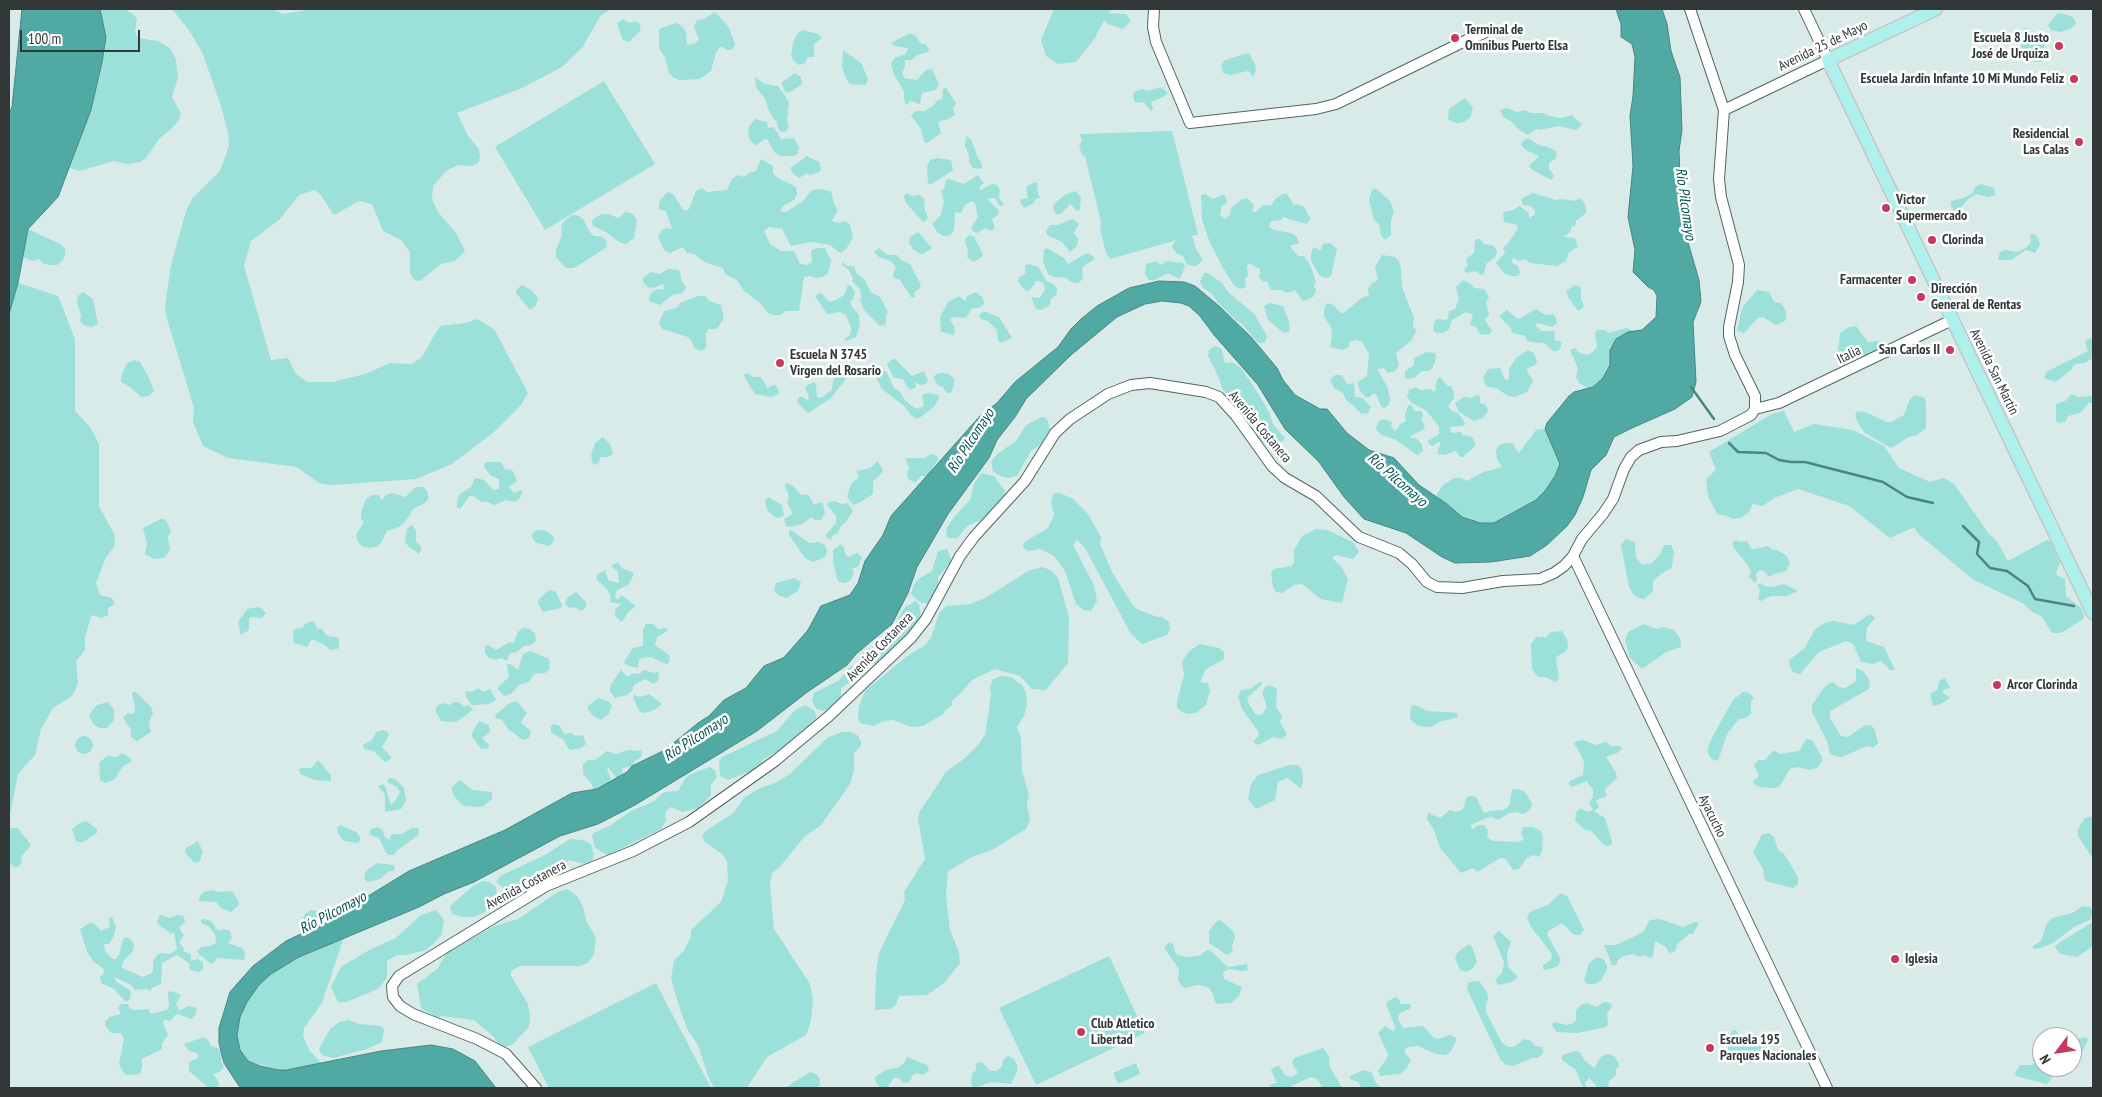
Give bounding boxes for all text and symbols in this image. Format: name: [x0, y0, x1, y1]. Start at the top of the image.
street label: Avenida 25 de Mayo: [1776, 17, 1870, 75]
scale bar: [22, 20, 142, 52]
place label: Terminal de Omnibus Puerto Elsa: [1465, 22, 1568, 54]
text: 100 m: [28, 29, 61, 48]
place label: Escuela 8 Justo José de Urquiza: [1972, 30, 2049, 62]
marker: Terminal de Omnibus Puerto Elsa: [1449, 32, 1461, 44]
marker: Escuela 8 Justo José de Urquiza: [2053, 40, 2065, 52]
place label: Escuela Jardín Infante 10 Mi Mundo Feliz: [1861, 71, 2064, 87]
marker: Escuela Jardín Infante 10 Mi Mundo Feliz: [2068, 73, 2080, 85]
place label: Residencial Las Calas: [2013, 126, 2069, 158]
marker: Residencial Las Calas: [2073, 136, 2085, 148]
water label: Río Pilcomayo: [1671, 167, 1699, 241]
place label: Victor Supermercado: [1896, 192, 1967, 224]
marker: Victor Supermercado: [1880, 202, 1892, 214]
place label: Clorinda: [1942, 232, 1984, 248]
marker: Clorinda: [1926, 234, 1938, 246]
place label: Farmacenter: [1840, 272, 1902, 288]
marker: Farmacenter: [1906, 274, 1918, 286]
place label: Dirección General de Rentas: [1931, 281, 2021, 314]
marker: Dirección General de Rentas: [1915, 291, 1927, 303]
street label: Avenida San Martín: [1966, 326, 2022, 418]
street label: Italia: [1834, 342, 1864, 368]
place label: San Carlos II: [1879, 342, 1940, 358]
marker: San Carlos II: [1944, 344, 1956, 356]
place label: Escuela N 3745 Virgen del Rosario: [790, 347, 881, 380]
marker: Escuela N 3745 Virgen del Rosario: [774, 357, 786, 369]
street label: Avenida Costanera: [1225, 388, 1295, 466]
water label: Río Pilcomayo: [944, 405, 998, 477]
water label: Río Pilcomayo: [1364, 449, 1430, 511]
street label: Avenida Costanera: [843, 609, 917, 685]
place label: Arcor Clorinda: [2007, 677, 2078, 693]
marker: Arcor Clorinda: [1991, 679, 2003, 691]
water label: Río Pilcomayo: [660, 711, 732, 765]
street label: Ayacucho: [1695, 792, 1729, 840]
street label: Avenida Costanera: [483, 857, 569, 913]
water label: Río Pilcomayo: [297, 888, 369, 938]
place label: Iglesia: [1905, 951, 1938, 967]
marker: Iglesia: [1889, 953, 1901, 965]
place label: Club Atletico Libertad: [1091, 1016, 1154, 1048]
marker: Club Atletico Libertad: [1075, 1026, 1087, 1038]
north arrow: [2032, 1027, 2082, 1077]
place label: Escuela 195 Parques Nacionales: [1720, 1032, 1816, 1064]
marker: Escuela 195 Parques Nacionales: [1704, 1042, 1716, 1054]
text: N: [2035, 1051, 2055, 1067]

